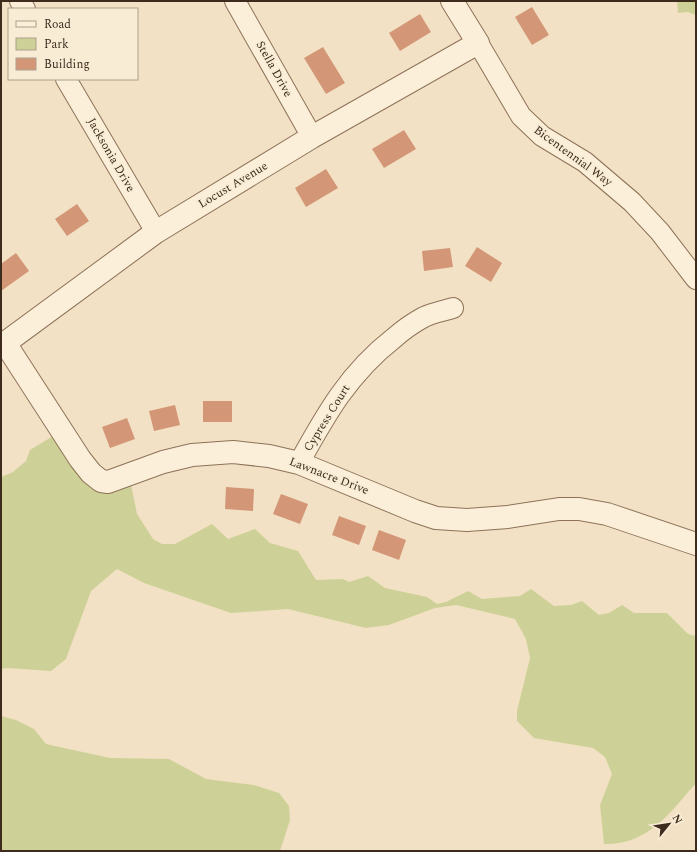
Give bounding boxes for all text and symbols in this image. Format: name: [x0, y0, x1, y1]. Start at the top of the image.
legend: [8, 8, 138, 80]
text: Road: [44, 15, 71, 34]
text: Park: [44, 35, 69, 54]
street label: Stella Drive: [251, 37, 297, 101]
text: Building: [44, 55, 90, 74]
street label: Jacksonia Drive: [82, 114, 140, 196]
street label: Bicentennial Way: [530, 121, 617, 192]
street label: Locust Avenue: [194, 157, 272, 213]
street label: Cypress Court: [299, 381, 355, 455]
street label: Lawnacre Drive: [286, 452, 372, 500]
north arrow: [649, 804, 689, 844]
text: N: [668, 811, 687, 827]

